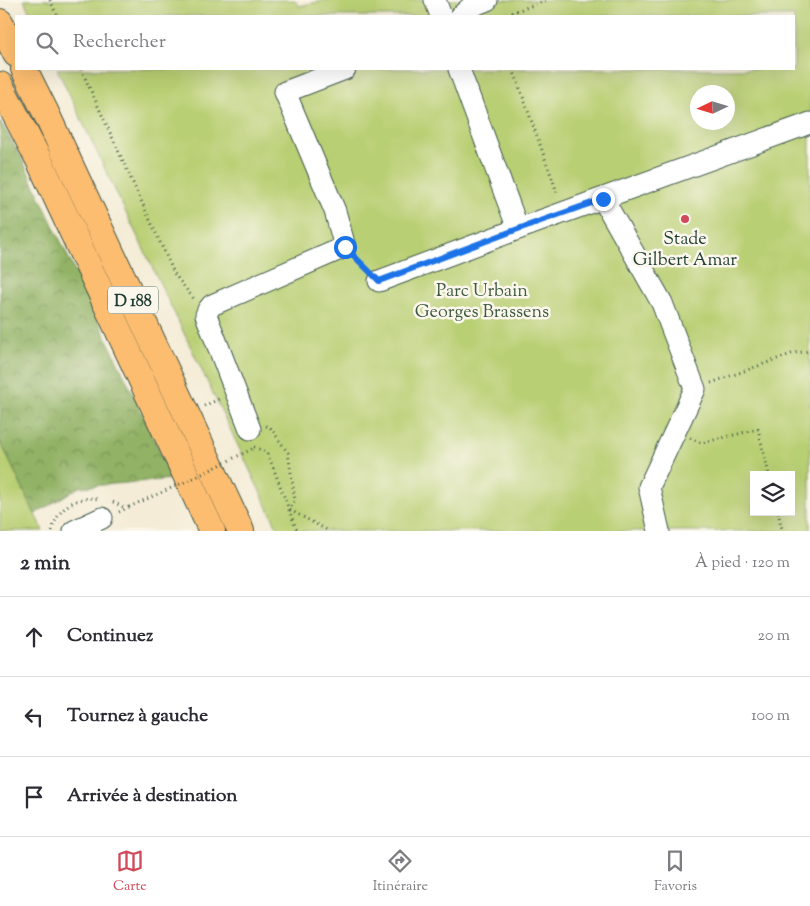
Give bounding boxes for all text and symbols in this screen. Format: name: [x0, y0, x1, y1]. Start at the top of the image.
search box: [15, 15, 795, 70]
icon: search: [33, 29, 61, 57]
text: Rechercher: [73, 29, 166, 56]
north arrow: [690, 85, 735, 130]
route end: [592, 188, 615, 211]
marker: Stade Gilbert Amar: [679, 213, 691, 225]
place label: Stade Gilbert Amar: [633, 227, 737, 274]
route start: [334, 236, 357, 259]
park label: Parc Urbain Georges Brassens: [415, 279, 549, 326]
road number: D 188: [108, 286, 158, 314]
map controls: [750, 471, 795, 516]
button: layers: [750, 471, 795, 516]
text: 2 min: [20, 549, 70, 579]
text: À pied · 120 m: [695, 552, 790, 575]
icon: ahead: [20, 623, 48, 651]
text: Continuez: [67, 623, 153, 650]
text: 20 m: [757, 625, 790, 648]
icon: left: [20, 703, 48, 731]
text: Tournez à gauche: [67, 703, 208, 730]
text: 100 m: [751, 705, 790, 728]
icon: arrive: [20, 783, 48, 811]
text: Arrivée à destination: [67, 783, 238, 810]
tab: Carte: [113, 847, 147, 897]
tab: Itinéraire: [373, 847, 428, 897]
tab: Favoris: [654, 847, 697, 897]

